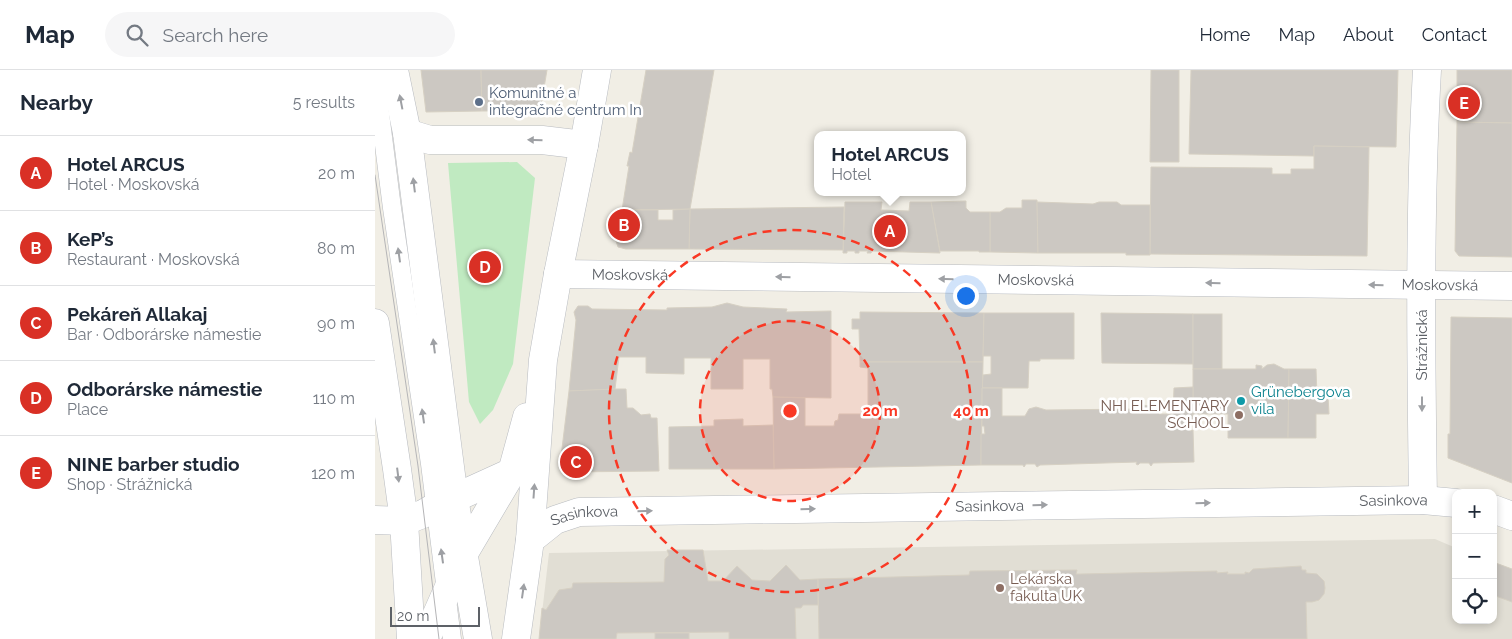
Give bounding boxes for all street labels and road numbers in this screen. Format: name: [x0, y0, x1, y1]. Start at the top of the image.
street label: Moskovská: [592, 265, 668, 284]
street label: Moskovská: [998, 271, 1074, 289]
street label: Moskovská: [1402, 276, 1478, 295]
street label: Strážnická: [1413, 309, 1431, 381]
street label: Sasinkova: [1359, 491, 1429, 510]
street label: Sasinkova: [955, 497, 1024, 516]
street label: Sasinkova: [548, 502, 618, 530]

